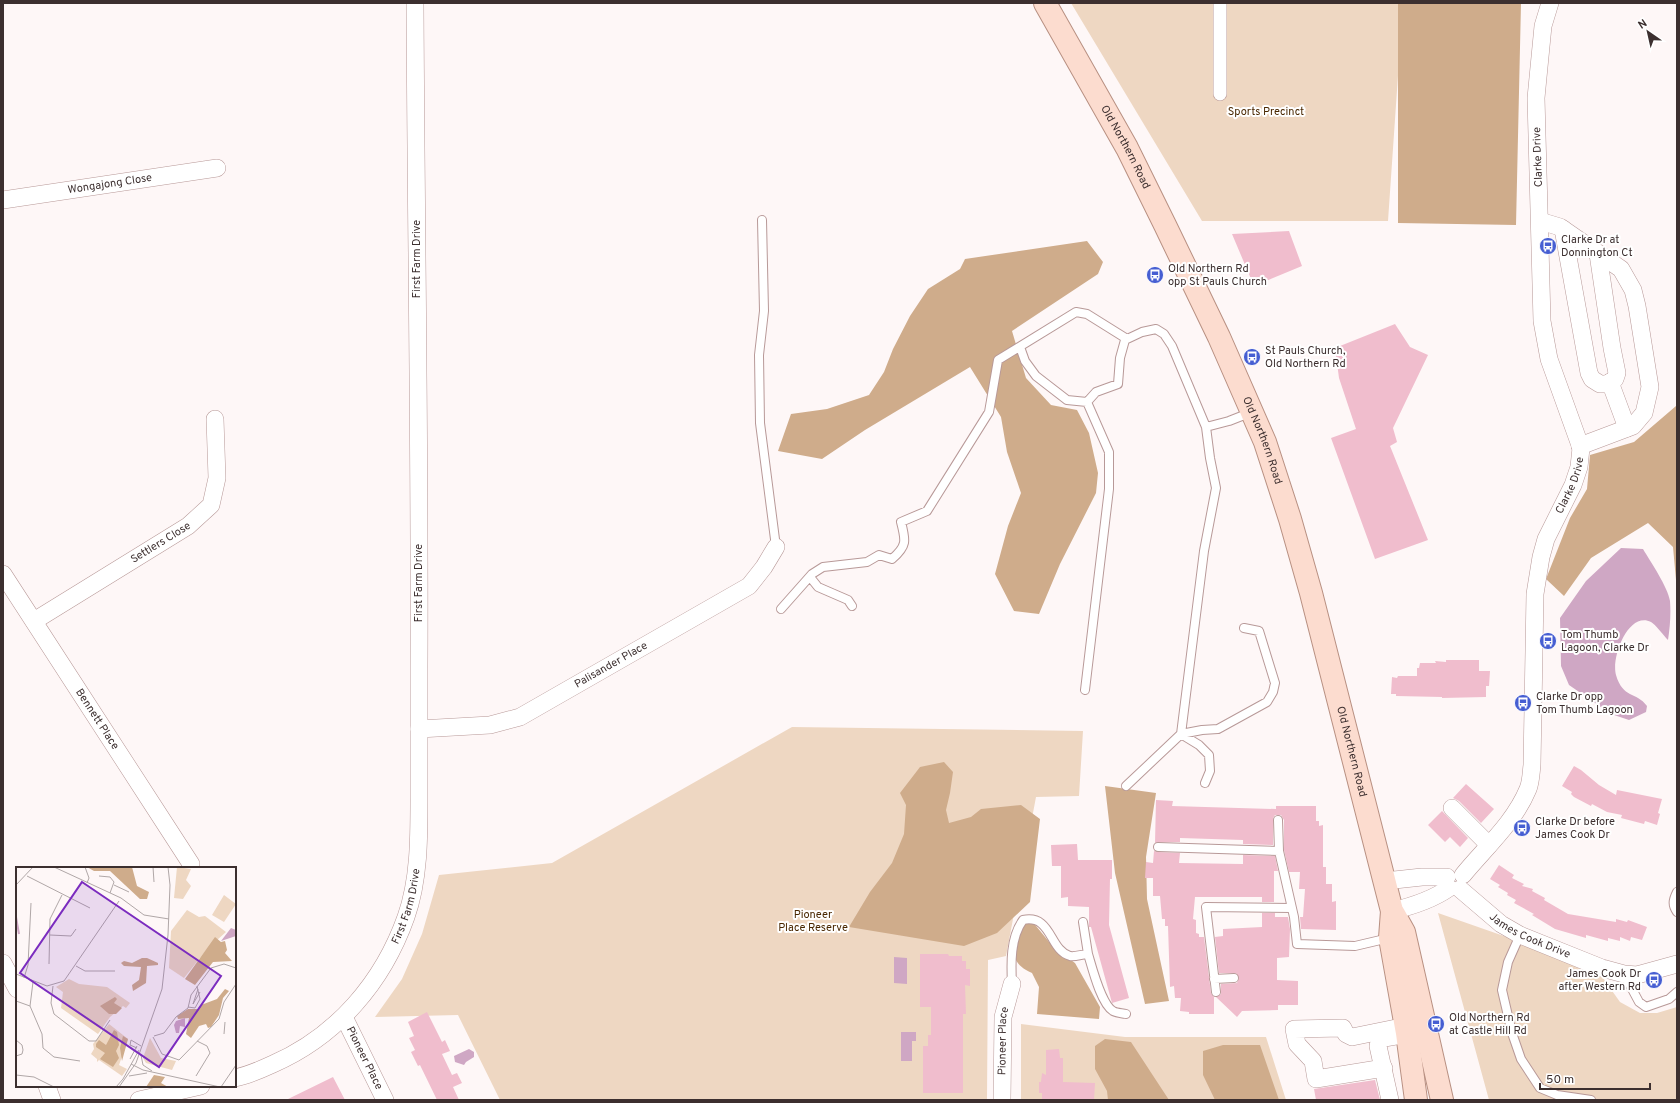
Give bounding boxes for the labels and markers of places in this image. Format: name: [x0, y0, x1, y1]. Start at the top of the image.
place label: Clarke Dr at Donnington Ct: [1561, 233, 1633, 260]
bus stop icon: Clarke Dr at Donnington Ct: [1538, 236, 1558, 256]
place label: Old Northern Rd opp St Pauls Church: [1168, 262, 1267, 289]
bus stop icon: Old Northern Rd opp St Pauls Church: [1145, 265, 1165, 285]
place label: St Pauls Church, Old Northern Rd: [1265, 344, 1346, 371]
bus stop icon: St Pauls Church, Old Northern Rd: [1242, 347, 1262, 367]
place label: Tom Thumb Lagoon, Clarke Dr: [1561, 628, 1650, 655]
bus stop icon: Tom Thumb Lagoon, Clarke Dr: [1538, 631, 1558, 651]
place label: Clarke Dr opp Tom Thumb Lagoon: [1536, 690, 1633, 717]
bus stop icon: Clarke Dr opp Tom Thumb Lagoon: [1513, 693, 1533, 713]
place label: Clarke Dr before James Cook Dr: [1535, 815, 1615, 842]
bus stop icon: Clarke Dr before James Cook Dr: [1512, 818, 1532, 838]
place label: James Cook Dr after Western Rd: [1559, 967, 1642, 994]
bus stop icon: James Cook Dr after Western Rd: [1644, 970, 1664, 990]
place label: Old Northern Rd at Castle Hill Rd: [1449, 1011, 1530, 1038]
bus stop icon: Old Northern Rd at Castle Hill Rd: [1426, 1014, 1446, 1034]

